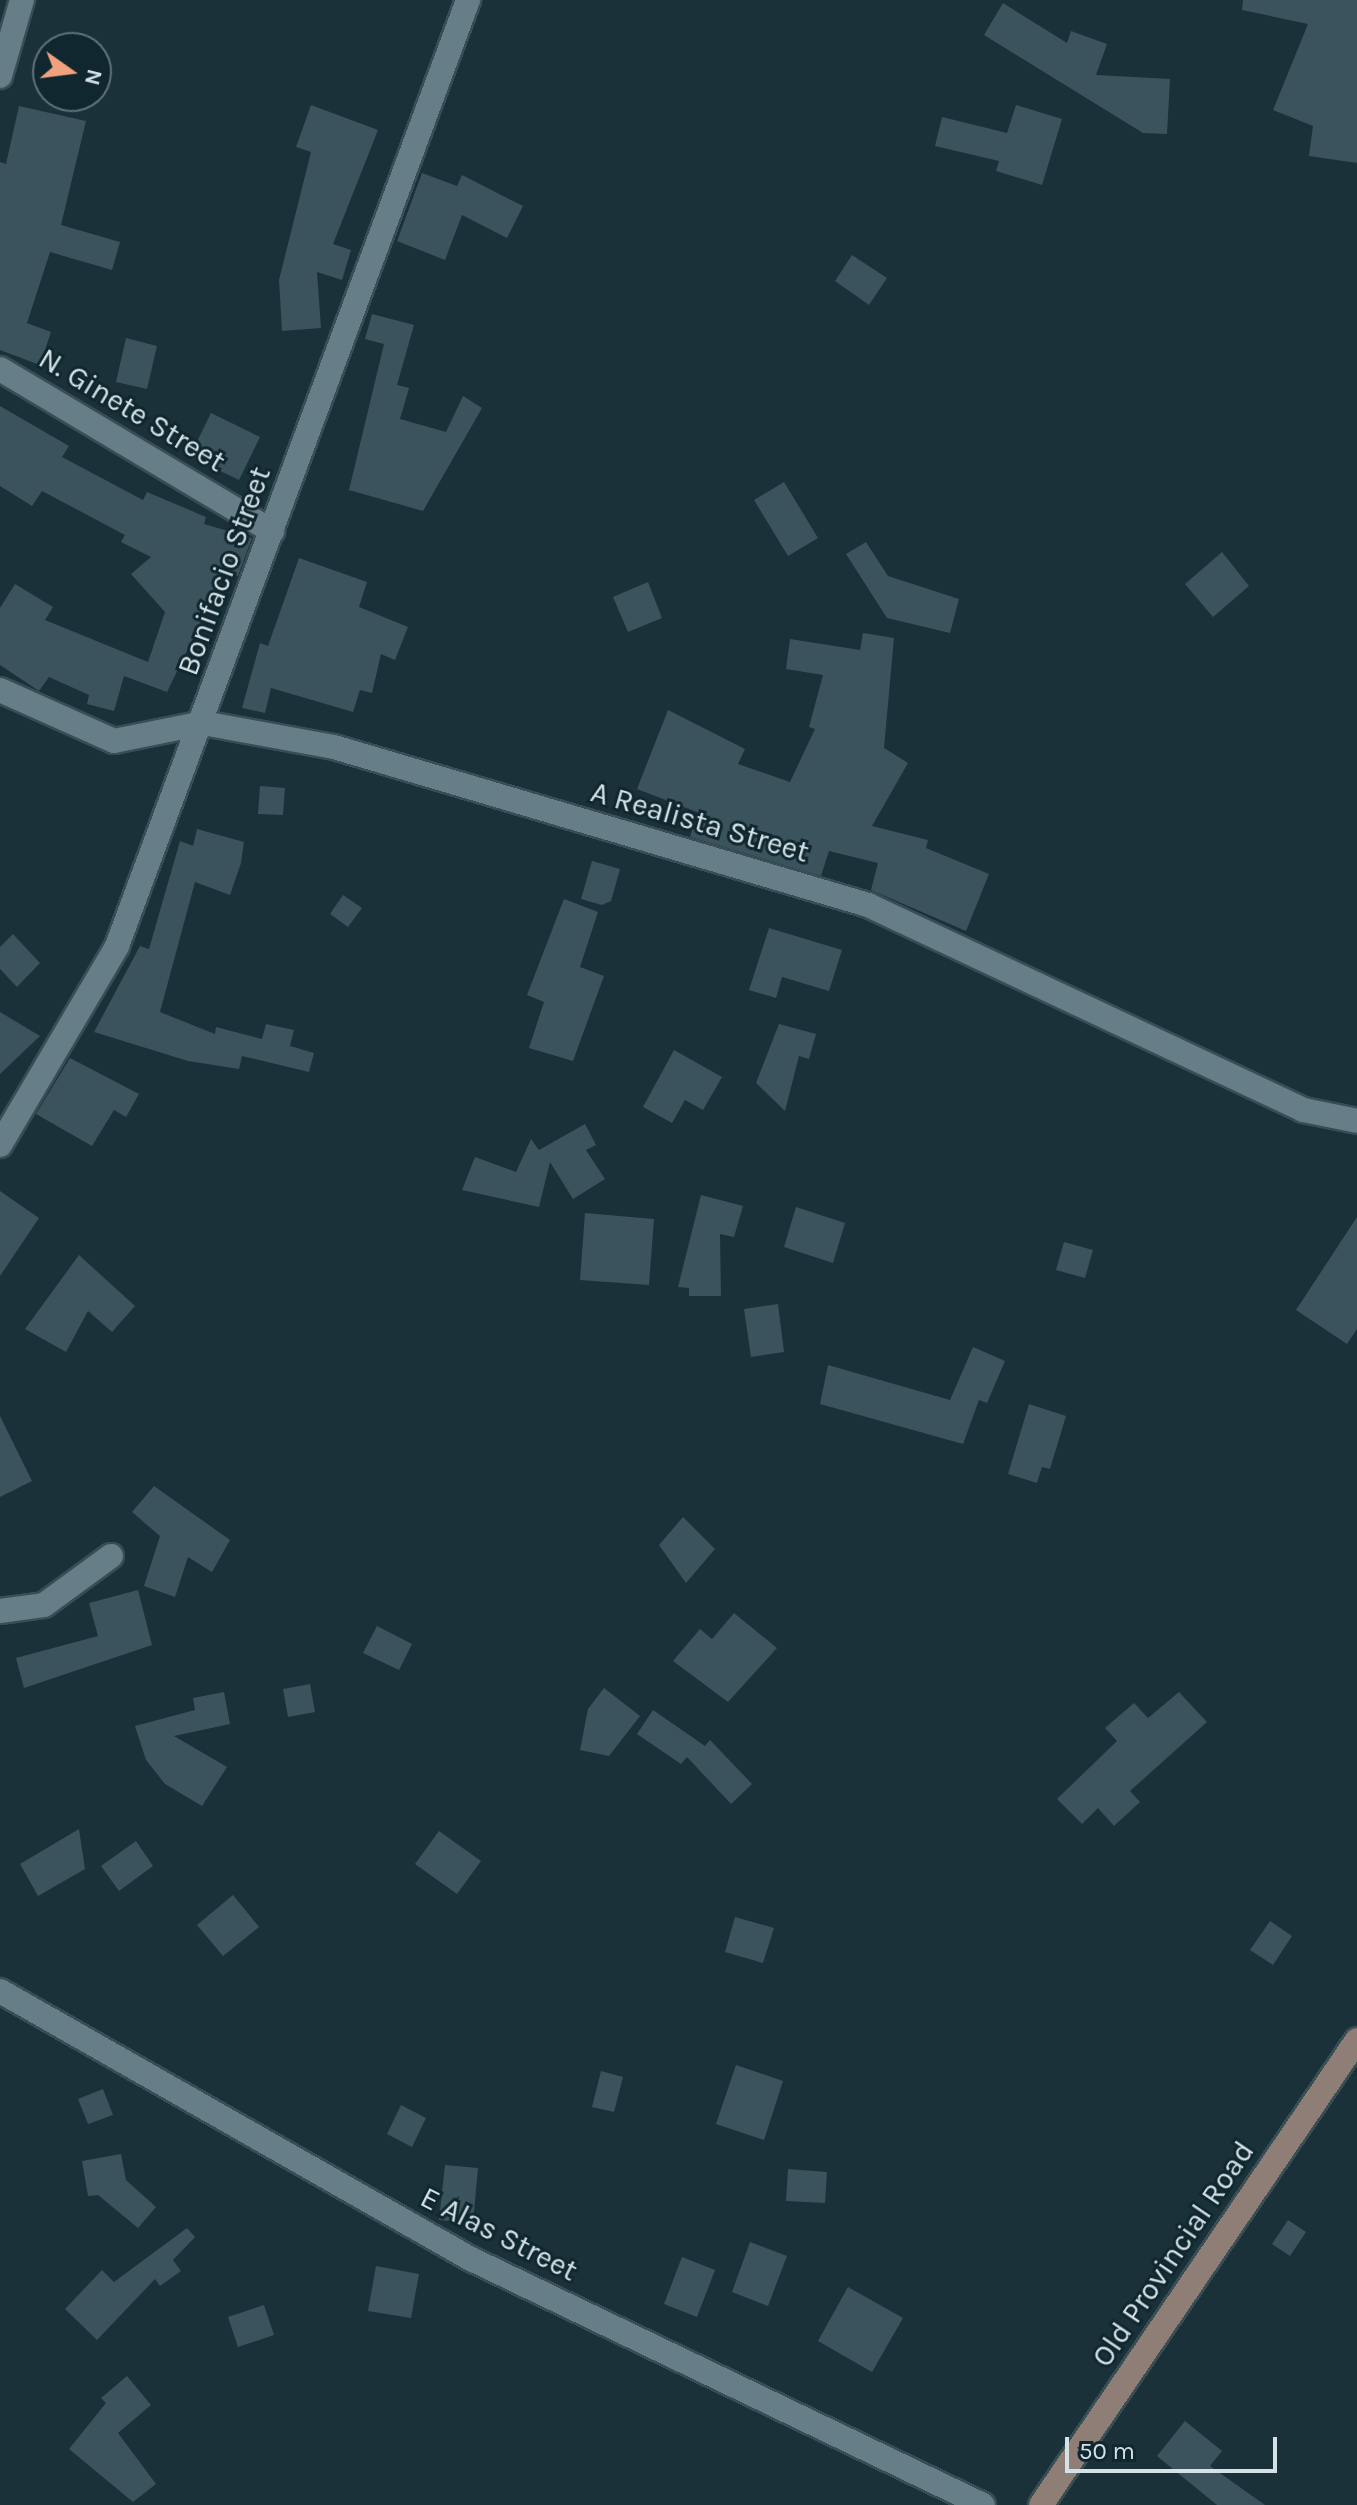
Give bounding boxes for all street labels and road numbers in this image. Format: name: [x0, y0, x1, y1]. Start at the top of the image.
street label: N. Ginete Street: [32, 340, 232, 480]
street label: Bonifacio Street: [170, 462, 278, 680]
street label: A Realista Street: [587, 774, 813, 870]
street label: Old Provincial Road: [1084, 2134, 1262, 2374]
street label: E Alas Street: [414, 2179, 584, 2289]

